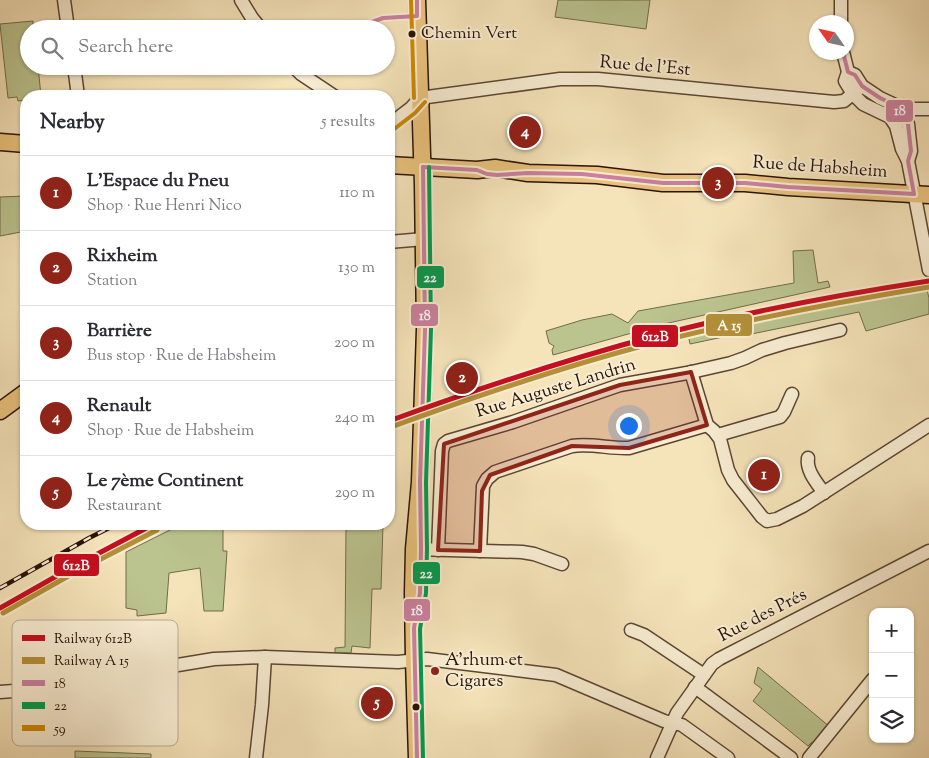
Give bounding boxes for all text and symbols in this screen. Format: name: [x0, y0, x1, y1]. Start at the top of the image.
north arrow: [809, 15, 854, 60]
search box: [20, 20, 395, 75]
place label: Chemin Vert: [421, 22, 517, 46]
marker: Chemin Vert: [407, 29, 417, 39]
icon: search: [38, 34, 66, 62]
text: Search here: [78, 34, 173, 61]
street label: Rue de l'Est: [599, 50, 691, 84]
line badge: 18: [885, 99, 914, 123]
text: 18: [894, 102, 906, 122]
text: Nearby: [40, 108, 105, 138]
text: 5 results: [321, 111, 375, 134]
pin: 4: [509, 113, 541, 151]
street label: Rue de Habsheim: [752, 150, 888, 186]
pin: 3: [702, 164, 734, 202]
text: L'Espace du Pneu: [87, 168, 229, 195]
text: 1: [53, 182, 59, 205]
text: 110 m: [339, 182, 375, 205]
text: Shop · Rue Henri Nico: [87, 195, 242, 218]
text: Rixheim: [87, 243, 157, 270]
text: 2: [52, 257, 60, 280]
text: 130 m: [338, 257, 375, 280]
line badge: 22: [416, 265, 445, 289]
text: 22: [423, 269, 437, 289]
text: Station: [87, 270, 137, 293]
line badge: 18: [410, 303, 439, 327]
text: 18: [419, 307, 431, 327]
line badge: A 15: [705, 313, 753, 337]
text: A 15: [717, 317, 741, 337]
text: Barrière: [87, 318, 152, 345]
line badge: 612B: [631, 324, 679, 348]
text: 612B: [642, 328, 669, 348]
text: 3: [53, 332, 59, 355]
text: 200 m: [334, 332, 375, 355]
text: Bus stop · Rue de Habsheim: [87, 345, 276, 368]
street label: Rue Auguste Landrin: [473, 352, 640, 426]
pin: 2: [446, 359, 478, 397]
text: Renault: [87, 393, 151, 420]
text: 4: [52, 407, 60, 430]
text: 240 m: [334, 407, 375, 430]
your location: [616, 413, 642, 439]
text: Shop · Rue de Habsheim: [87, 420, 254, 443]
pin: 1: [748, 456, 780, 494]
text: Le 7ème Continent: [87, 468, 243, 495]
text: 5: [53, 482, 59, 505]
text: 290 m: [335, 482, 375, 505]
text: Restaurant: [87, 495, 162, 518]
line badge: 612B: [53, 553, 100, 577]
text: 612B: [63, 557, 90, 577]
line badge: 22: [412, 561, 441, 585]
text: 22: [419, 565, 433, 585]
street label: Rue des Prés: [714, 583, 812, 649]
line badge: 18: [403, 598, 431, 622]
text: 18: [411, 602, 423, 622]
map controls: [869, 608, 914, 743]
button: +: [869, 608, 914, 653]
legend: [12, 620, 178, 746]
text: Railway 612B: [54, 630, 132, 650]
place label: A'rhum et Cigares: [445, 648, 523, 695]
text: Railway A 15: [54, 652, 129, 672]
button: −: [869, 653, 914, 698]
marker: A'rhum et Cigares: [429, 665, 441, 677]
text: 18: [54, 675, 66, 695]
pin: 5: [361, 684, 393, 722]
text: 22: [54, 697, 68, 717]
button: layers: [869, 698, 914, 743]
unlabelled marker: [411, 702, 421, 712]
text: 59: [53, 720, 66, 740]

